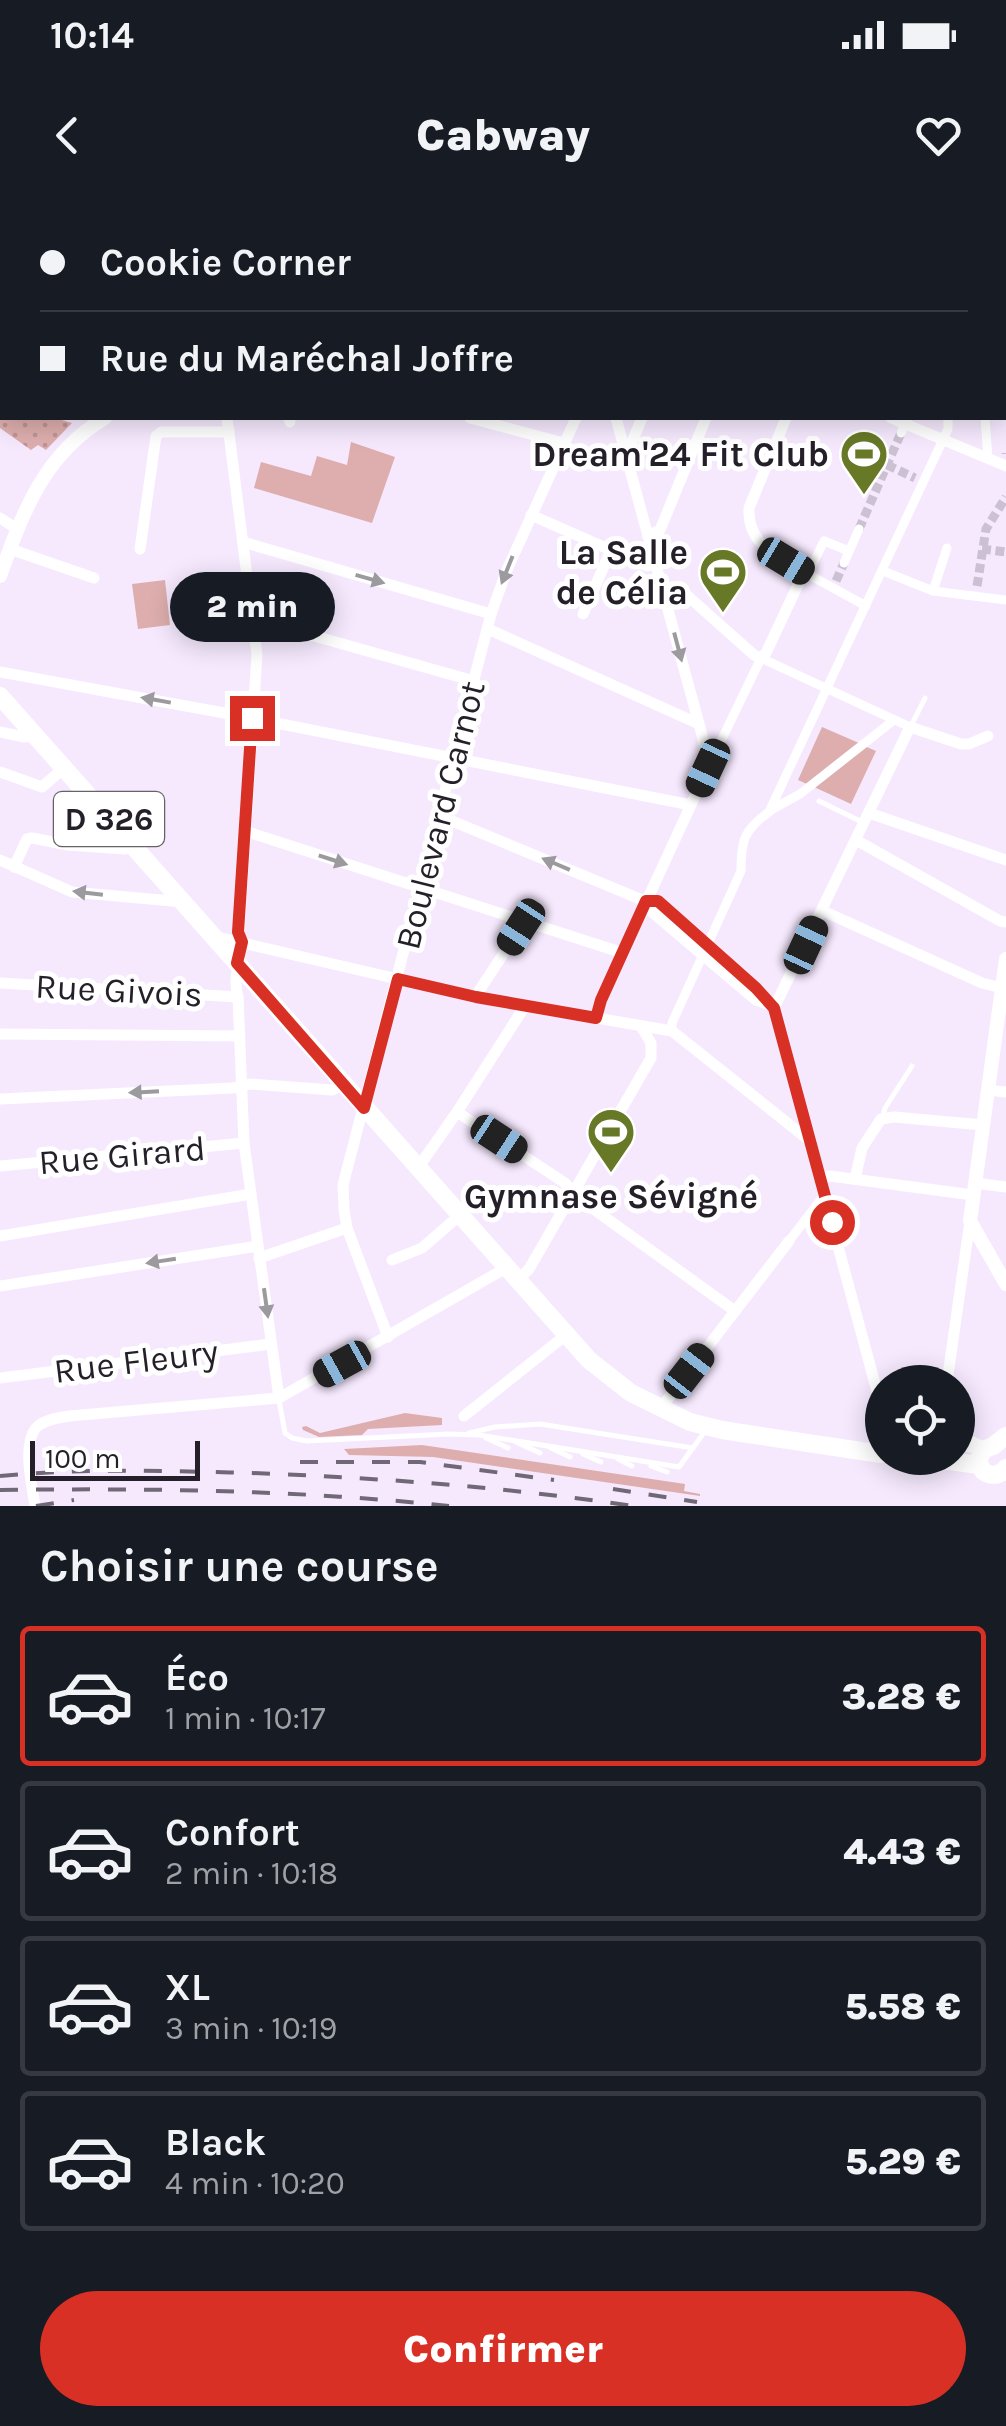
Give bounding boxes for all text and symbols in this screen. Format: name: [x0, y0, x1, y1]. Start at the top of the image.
text: 10:14: [50, 13, 134, 58]
icon: back: [40, 108, 95, 163]
icon: heart: [911, 108, 966, 163]
text: Cabway: [416, 109, 590, 161]
text: Cookie Corner: [100, 240, 351, 285]
text: Rue du Maréchal Joffre: [100, 336, 514, 381]
sports icon: Dream'24 Fit Club: [838, 428, 890, 496]
place label: Dream'24 Fit Club: [532, 434, 829, 475]
place label: La Salle de Célia: [556, 532, 688, 613]
car: [753, 533, 819, 589]
sports icon: La Salle de Célia: [697, 546, 749, 614]
one-way arrow: [499, 555, 515, 585]
one-way arrow: [355, 572, 386, 587]
callout: 2 min: [170, 573, 334, 643]
text: 2 min: [207, 588, 298, 625]
one-way arrow: [671, 632, 686, 663]
street label: Boulevard Carnot: [387, 677, 494, 954]
one-way arrow: [140, 692, 171, 708]
route end: [230, 696, 275, 741]
car: [682, 734, 734, 802]
road number: D 326: [54, 792, 164, 846]
one-way arrow: [318, 853, 348, 868]
one-way arrow: [541, 855, 571, 871]
one-way arrow: [72, 885, 104, 901]
car: [492, 894, 550, 960]
car: [780, 911, 832, 979]
street label: Rue Givois: [34, 966, 204, 1015]
one-way arrow: [128, 1085, 160, 1101]
sports icon: Gymnase Sévigné: [585, 1106, 637, 1174]
car: [466, 1110, 532, 1168]
street label: Rue Girard: [37, 1128, 207, 1183]
place label: Gymnase Sévigné: [464, 1176, 758, 1218]
route start: [810, 1200, 855, 1245]
one-way arrow: [145, 1254, 177, 1269]
one-way arrow: [258, 1287, 274, 1319]
street label: Rue Fleury: [52, 1331, 221, 1392]
car: [308, 1336, 376, 1392]
car: [659, 1338, 719, 1404]
map controls: [865, 1365, 975, 1475]
button: locate: [865, 1365, 975, 1475]
scale bar: [30, 1436, 200, 1480]
text: 100 m: [45, 1442, 120, 1475]
text: Choisir une course: [40, 1540, 439, 1592]
icon: car: [45, 1651, 135, 1741]
text: Éco: [165, 1655, 229, 1700]
text: 3.28 €: [841, 1674, 961, 1719]
text: 1 min · 10:17: [165, 1700, 325, 1737]
icon: car: [45, 1806, 135, 1896]
text: Confort: [165, 1810, 300, 1855]
text: 4.43 €: [843, 1829, 961, 1874]
text: 2 min · 10:18: [165, 1855, 338, 1892]
icon: car: [45, 1961, 135, 2051]
text: XL: [165, 1965, 210, 2010]
text: 5.58 €: [845, 1984, 961, 2029]
text: 3 min · 10:19: [165, 2010, 337, 2047]
icon: car: [45, 2116, 135, 2206]
text: Black: [165, 2120, 266, 2165]
text: 5.29 €: [845, 2139, 961, 2184]
text: 4 min · 10:20: [165, 2165, 345, 2202]
button: Confirmer: [40, 2291, 966, 2406]

